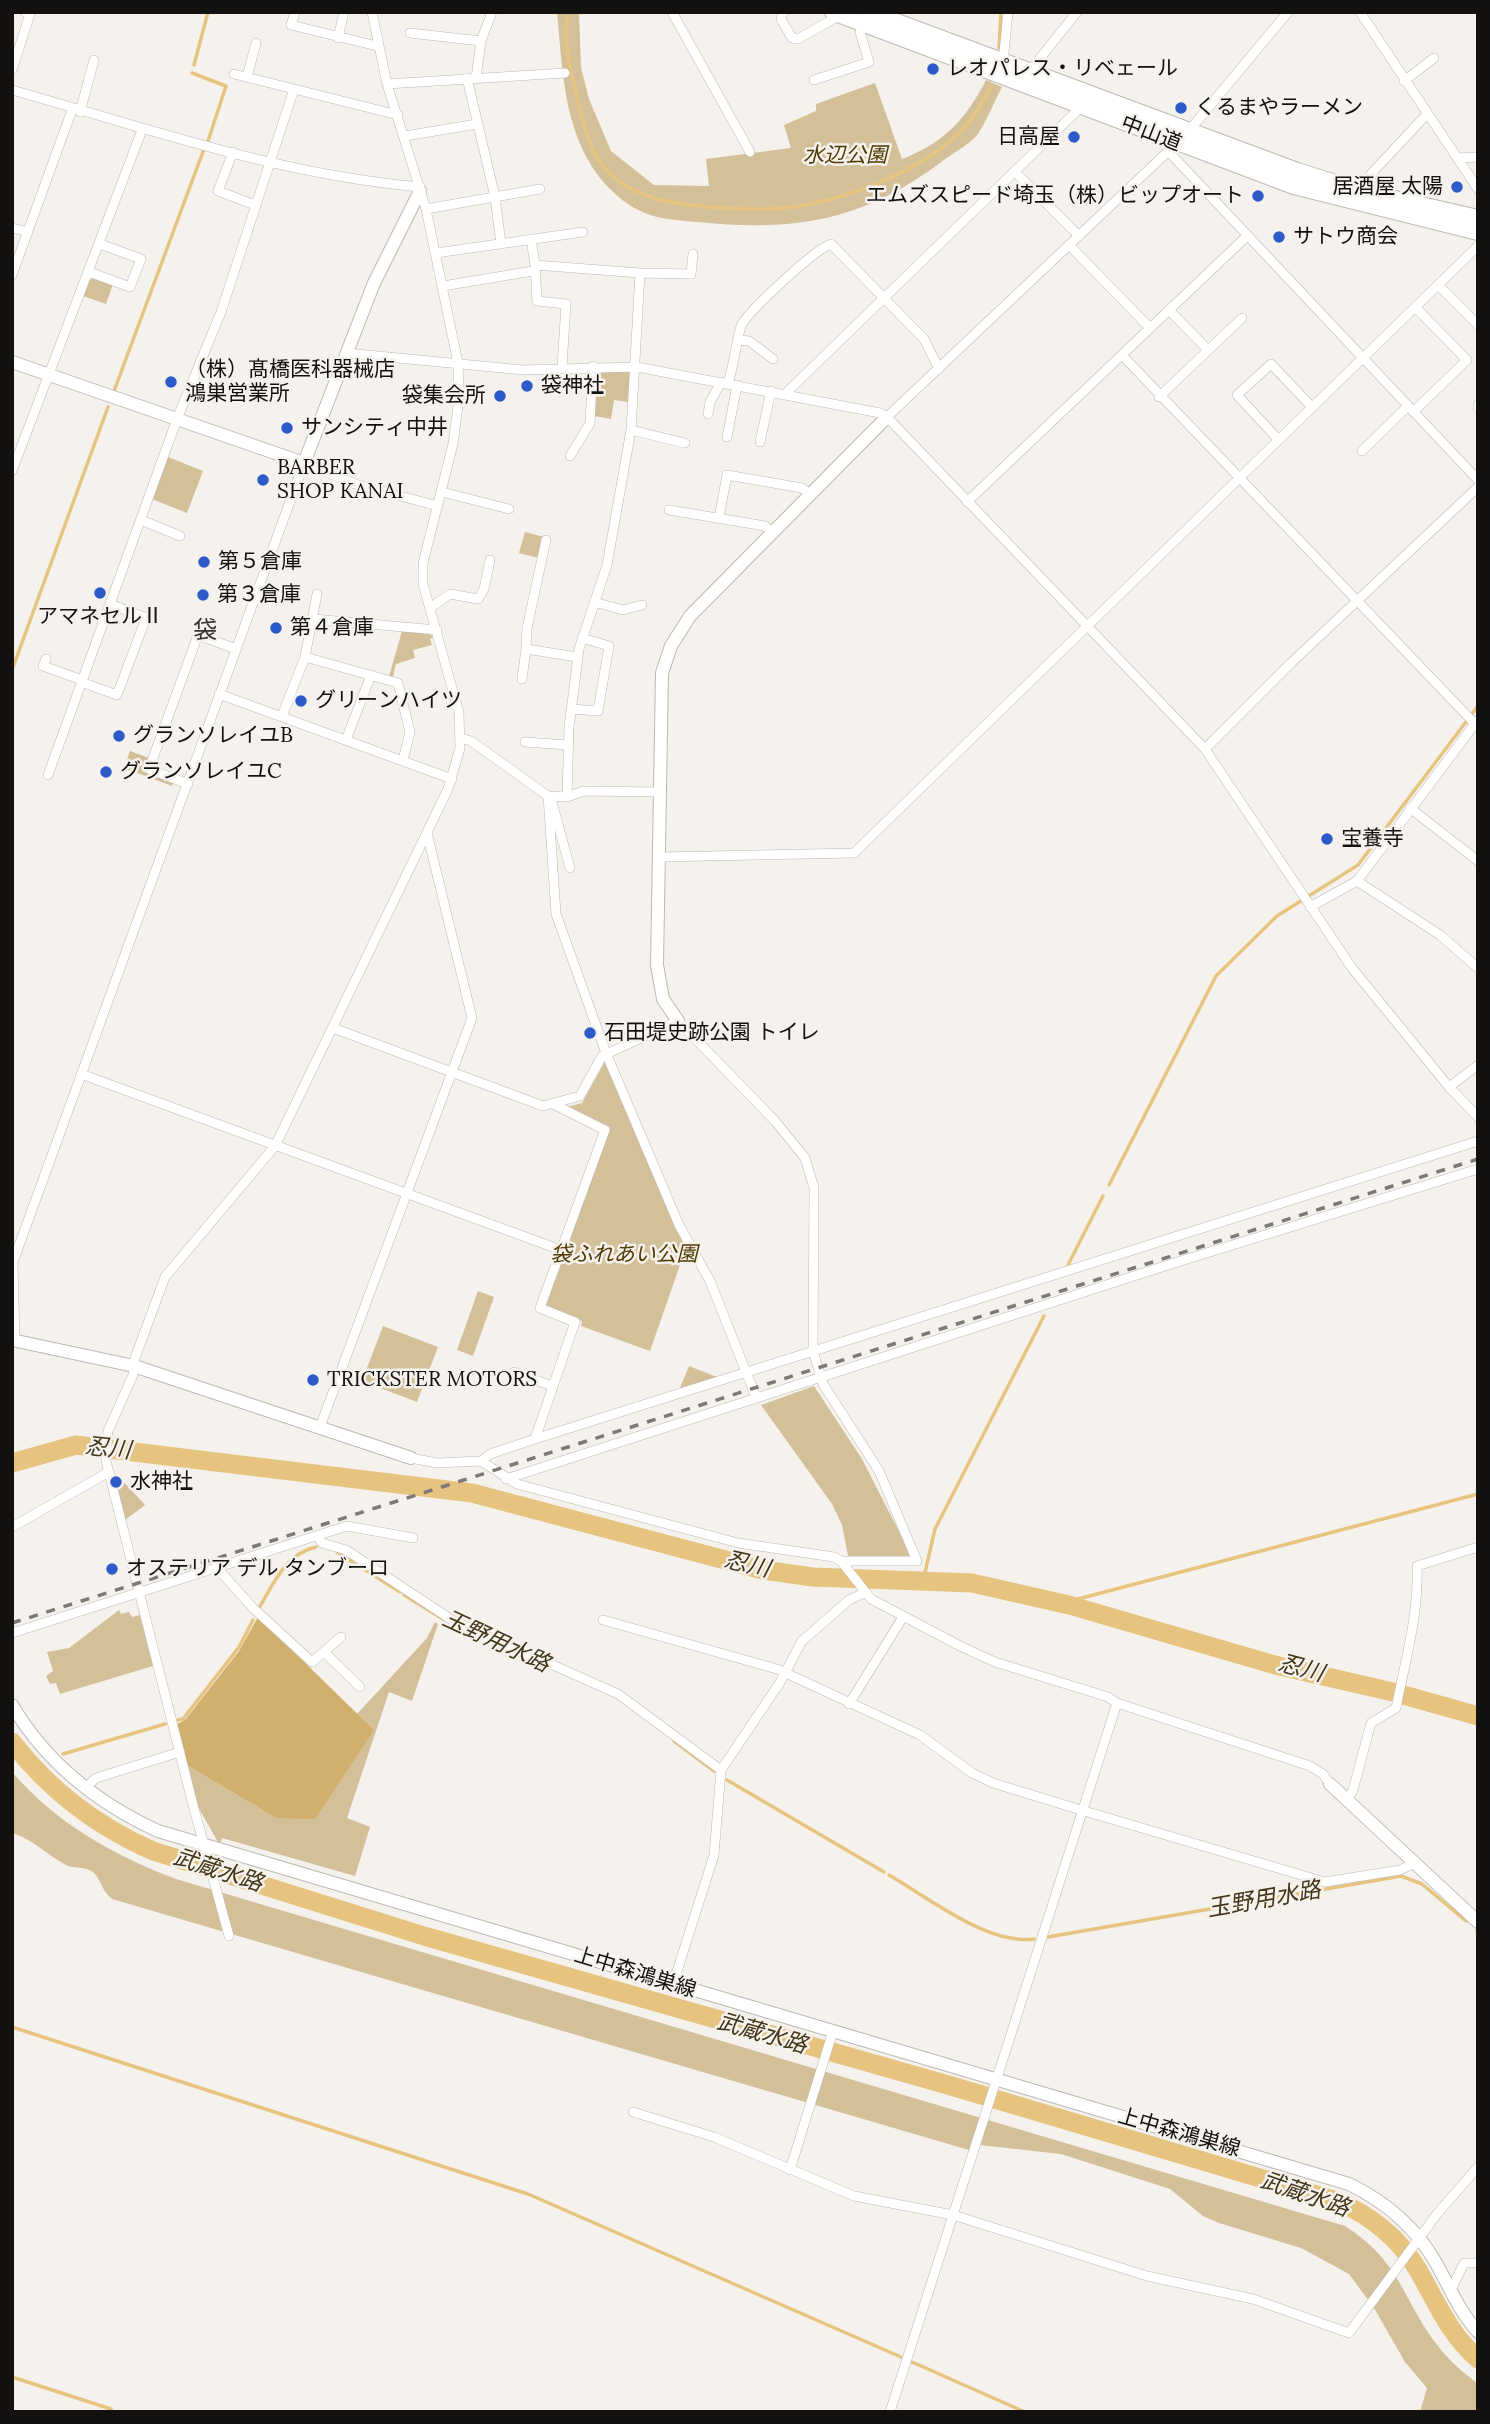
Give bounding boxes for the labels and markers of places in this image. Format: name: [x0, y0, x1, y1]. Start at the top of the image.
place label: レオパレス・リベェール: [947, 56, 1178, 82]
marker: レオパレス・リベェール: [925, 61, 941, 77]
place label: くるまやラーメン: [1195, 95, 1363, 121]
marker: くるまやラーメン: [1173, 100, 1189, 116]
place label: 日高屋: [997, 124, 1060, 150]
marker: 日高屋: [1066, 129, 1082, 145]
place label: 居酒屋 太陽: [1332, 174, 1443, 200]
marker: 居酒屋 太陽: [1449, 179, 1465, 195]
place label: エムズスピード埼玉（株）ビップオート: [866, 183, 1244, 209]
marker: エムズスピード埼玉（株）ビップオート: [1250, 188, 1266, 204]
place label: サトウ商会: [1293, 224, 1398, 250]
marker: サトウ商会: [1271, 229, 1287, 245]
place label: （株）髙橋医科器械店 鴻巣営業所: [185, 357, 395, 407]
place label: 袋神社: [541, 373, 604, 399]
marker: （株）髙橋医科器械店 鴻巣営業所: [163, 374, 179, 390]
marker: 袋神社: [519, 378, 535, 394]
place label: 袋集会所: [402, 383, 486, 409]
marker: 袋集会所: [492, 388, 508, 404]
place label: サンシティ中井: [301, 415, 448, 441]
marker: サンシティ中井: [279, 420, 295, 436]
place label: BARBER SHOP KANAI: [277, 455, 404, 505]
marker: BARBER SHOP KANAI: [255, 472, 271, 488]
place label: 第５倉庫: [218, 549, 302, 575]
marker: 第５倉庫: [196, 554, 212, 570]
place label: 第３倉庫: [217, 582, 301, 608]
marker: アマネセルⅡ: [92, 585, 108, 601]
marker: 第３倉庫: [195, 587, 211, 603]
place label: アマネセルⅡ: [37, 604, 163, 630]
place label: 第４倉庫: [290, 615, 374, 641]
marker: 第４倉庫: [268, 620, 284, 636]
place label: グリーンハイツ: [315, 688, 462, 714]
marker: グリーンハイツ: [293, 693, 309, 709]
place label: グランソレイユB: [133, 723, 293, 749]
marker: グランソレイユB: [111, 728, 127, 744]
place label: グランソレイユC: [120, 759, 282, 785]
marker: グランソレイユC: [98, 764, 114, 780]
place label: 宝養寺: [1341, 826, 1404, 852]
marker: 宝養寺: [1319, 831, 1335, 847]
place label: 石田堤史跡公園 トイレ: [604, 1020, 820, 1046]
marker: 石田堤史跡公園 トイレ: [582, 1025, 598, 1041]
place label: TRICKSTER MOTORS: [327, 1367, 537, 1393]
marker: TRICKSTER MOTORS: [305, 1372, 321, 1388]
place label: 水神社: [130, 1469, 193, 1495]
marker: 水神社: [108, 1474, 124, 1490]
place label: オステリア デル タンブーロ: [126, 1556, 389, 1582]
marker: オステリア デル タンブーロ: [104, 1561, 120, 1577]

